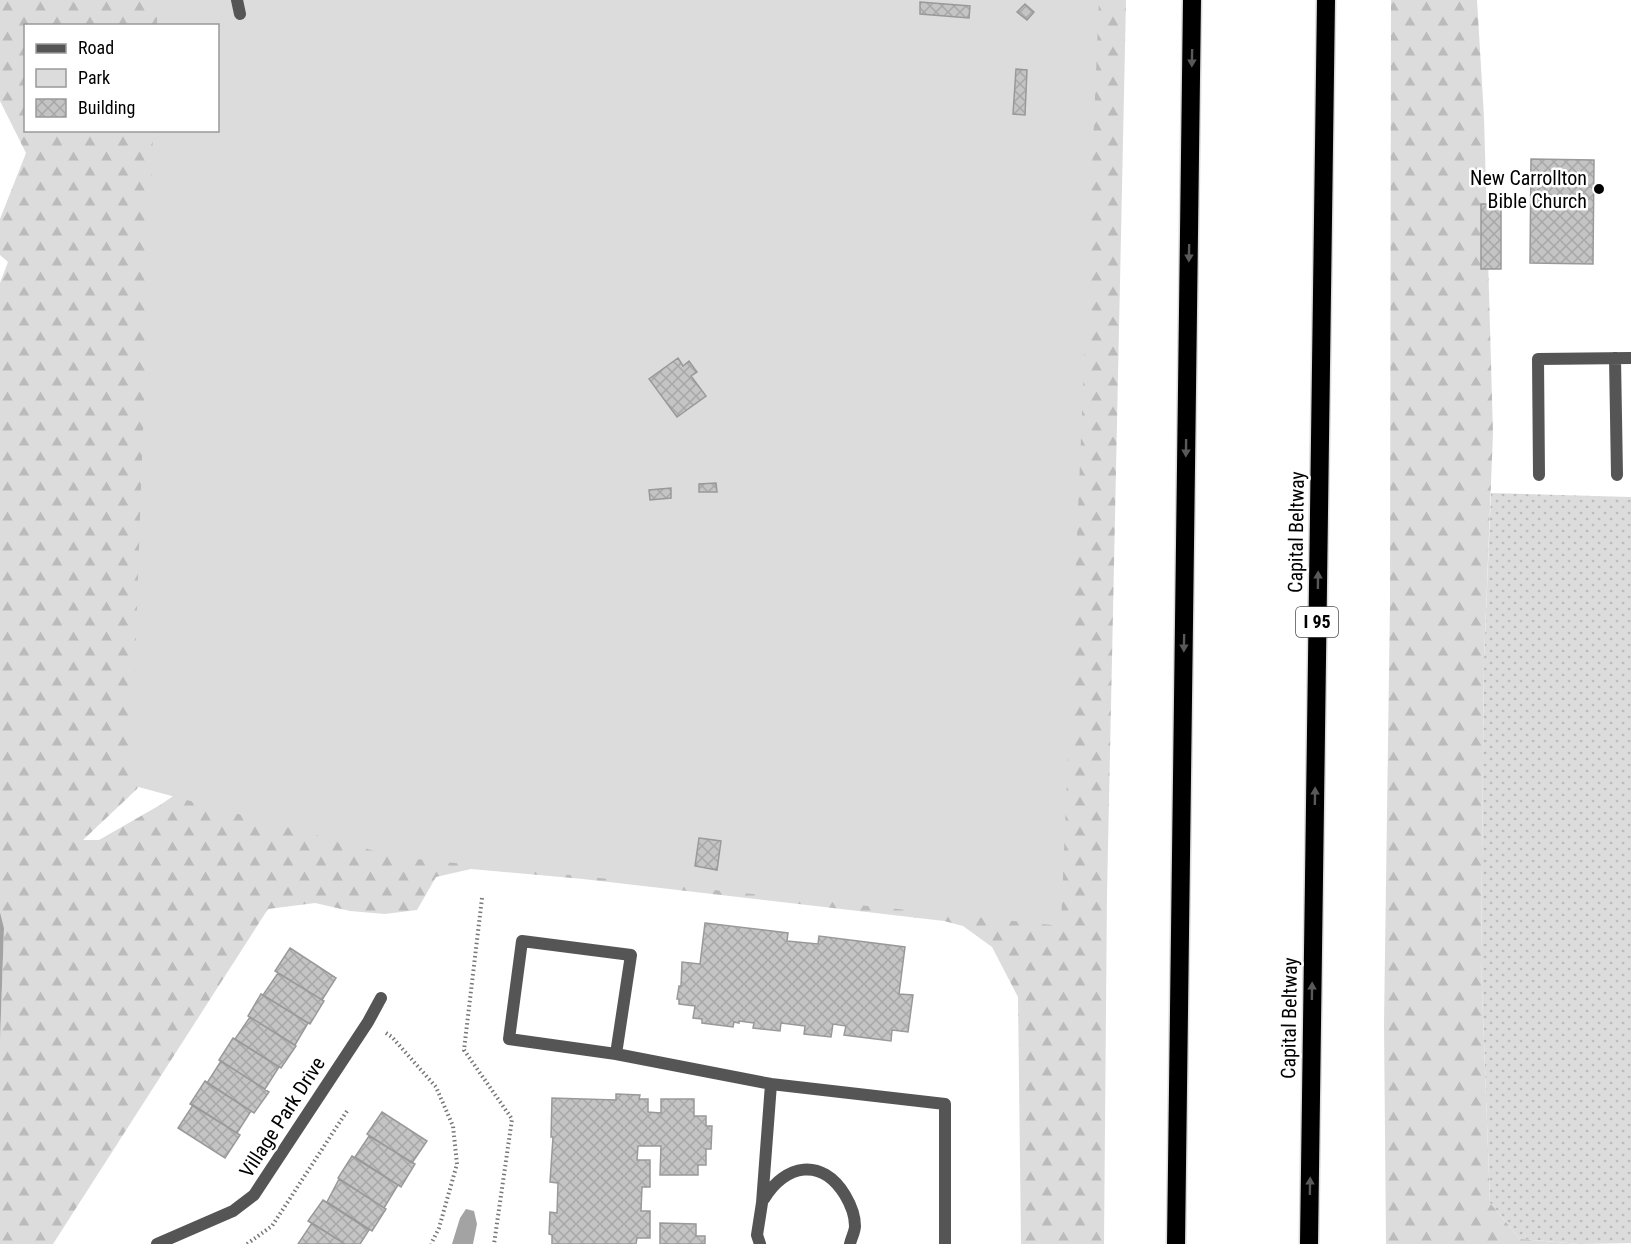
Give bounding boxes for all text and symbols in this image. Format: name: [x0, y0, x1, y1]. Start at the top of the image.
legend: [24, 24, 219, 132]
text: Road: [78, 37, 114, 58]
one-way arrow: [1187, 49, 1196, 68]
text: Park: [78, 67, 110, 88]
text: Building: [78, 97, 135, 118]
place label: New Carrollton Bible Church: [1470, 166, 1587, 213]
marker: New Carrollton Bible Church: [1592, 182, 1606, 196]
one-way arrow: [1184, 244, 1194, 263]
one-way arrow: [1182, 439, 1191, 458]
street label: Capital Beltway: [1283, 471, 1309, 593]
one-way arrow: [1313, 570, 1323, 589]
road number: I 95: [1296, 607, 1338, 637]
one-way arrow: [1179, 634, 1189, 653]
one-way arrow: [1310, 786, 1320, 805]
street label: Capital Beltway: [1276, 957, 1302, 1079]
one-way arrow: [1307, 981, 1317, 1000]
street label: Village Park Drive: [234, 1052, 330, 1182]
one-way arrow: [1305, 1176, 1314, 1195]

